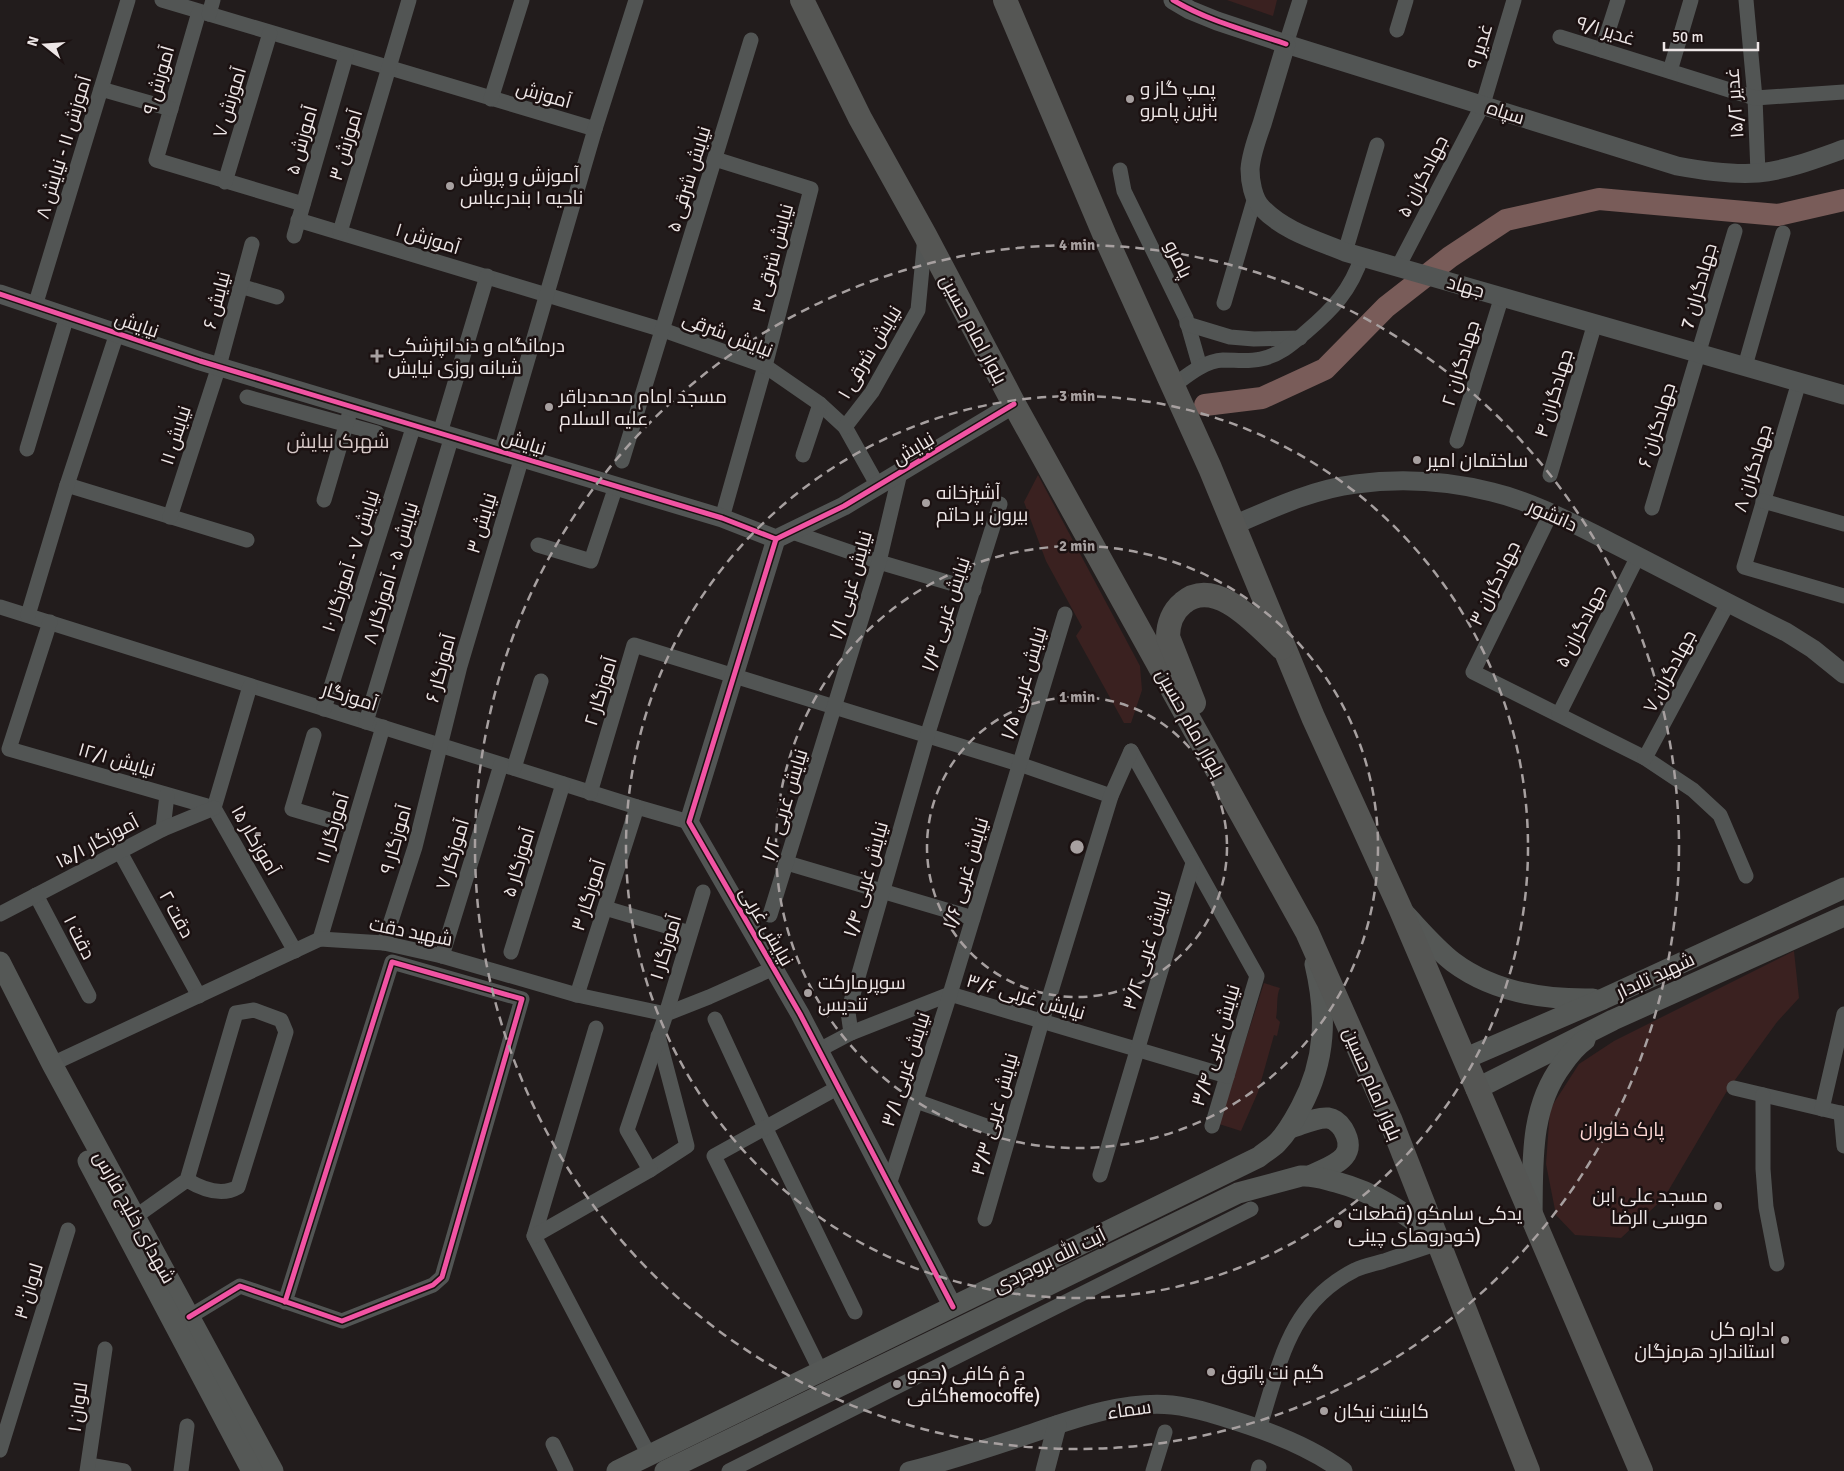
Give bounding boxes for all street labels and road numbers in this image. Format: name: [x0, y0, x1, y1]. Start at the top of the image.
street label: غدیر ۹/۱: [1573, 11, 1638, 51]
street label: غدیر ۹: [1462, 21, 1498, 72]
street label: آموزش ۹: [138, 43, 180, 117]
street label: آموزش ۷: [208, 64, 252, 140]
street label: غدیر ۱۵/۲: [1721, 67, 1749, 139]
street label: آموزش ۱۱ - نیایش ۸: [31, 73, 97, 222]
street label: آموزش: [513, 76, 574, 114]
street label: سپاه: [1484, 96, 1527, 130]
street label: آموزش ۵: [281, 103, 323, 178]
street label: آموزش ۳: [324, 107, 368, 184]
street label: نیایش شرقی ۵: [661, 123, 716, 235]
street label: جهادگران ۵: [1392, 131, 1454, 221]
street label: نیایش شرقی ۳: [747, 201, 799, 315]
street label: آموزش ۱: [392, 218, 463, 260]
street label: پامرو: [1159, 237, 1197, 282]
street label: جهادگران 7: [1675, 240, 1723, 332]
street label: نیایش ۶: [198, 269, 236, 332]
street label: بلوار امام حسین: [933, 270, 1012, 389]
street label: جهاد: [1444, 270, 1487, 304]
street label: نیایش شرقی ۱: [833, 301, 907, 404]
street label: نیایش: [111, 306, 162, 344]
street label: نیایش شرقی: [679, 307, 776, 363]
street label: جهادگران ۲: [1437, 318, 1485, 409]
street label: جهادگران ۴: [1529, 346, 1579, 440]
street label: جهادگران ۶: [1633, 380, 1681, 471]
street label: نیایش ۱۱: [155, 403, 197, 468]
street label: جهادگران ۸: [1728, 422, 1778, 515]
street label: نیایش: [499, 425, 549, 461]
street label: نیایش: [888, 427, 939, 471]
street label: نیایش ۷ - آموزگار ۱۰: [317, 487, 385, 635]
street label: نیایش ۳: [461, 490, 503, 556]
street label: دانشور: [1523, 494, 1581, 537]
street label: نیایش ۵ - آموزگار ۸: [358, 499, 424, 647]
street label: نیایش غربی ۱/۱: [824, 528, 878, 642]
street label: جهادگران ۳: [1464, 537, 1526, 630]
street label: نیایش غربی ۱/۳: [916, 554, 976, 675]
street label: جهادگران ۵: [1550, 581, 1612, 671]
street label: نیایش غربی ۱/۵: [995, 624, 1052, 742]
street label: جهادگران ۷: [1638, 626, 1702, 717]
street label: آموزگار ۶: [420, 631, 462, 705]
street label: آموزگار ۲: [579, 654, 623, 729]
street label: بلوار امام حسین: [1149, 665, 1230, 783]
street label: آموزگار: [318, 677, 380, 717]
street label: نیایش ۱۲/۱: [75, 738, 158, 782]
street label: نیایش غربی ۱/۲: [757, 746, 813, 864]
street label: آموزگار ۱۱: [311, 790, 355, 867]
street label: آموزگار ۱۵: [225, 801, 285, 880]
street label: آموزگار ۹: [375, 802, 417, 877]
street label: آموزگار ۱۵/۱: [52, 810, 143, 874]
street label: نیایش غربی ۱/۶: [938, 815, 994, 932]
street label: آموزگار ۷: [431, 816, 475, 893]
street label: نیایش غربی ۱/۴: [838, 819, 894, 940]
street label: آموزگار ۵: [497, 825, 541, 900]
street label: آموزگار ۳: [566, 857, 612, 934]
street label: نیایش غربی: [734, 882, 799, 971]
street label: دقت ۲: [153, 887, 199, 942]
street label: نیایش غربی ۳/۲: [1117, 888, 1176, 1013]
street label: دقت ۱: [58, 911, 100, 964]
street label: شهید دقت: [367, 912, 455, 952]
street label: آموزگار ۱: [645, 912, 687, 983]
street label: شهید تابدار: [1611, 947, 1699, 1005]
street label: نیایش غربی ۳/۶: [964, 969, 1088, 1025]
street label: نیایش غربی ۳/۴: [1186, 982, 1246, 1109]
street label: نیایش غربی ۳/۱: [876, 1009, 936, 1130]
street label: بلوار امام حسین: [1336, 1024, 1407, 1145]
street label: نیایش غربی ۳/۳: [966, 1050, 1024, 1178]
street label: شهدای خلیج فارس: [87, 1147, 180, 1288]
street label: آیت الله بروجردی: [989, 1222, 1110, 1299]
street label: لاوان ۳: [9, 1260, 49, 1322]
street label: لاوان ۱: [63, 1381, 93, 1434]
street label: سماء: [1105, 1395, 1153, 1425]

